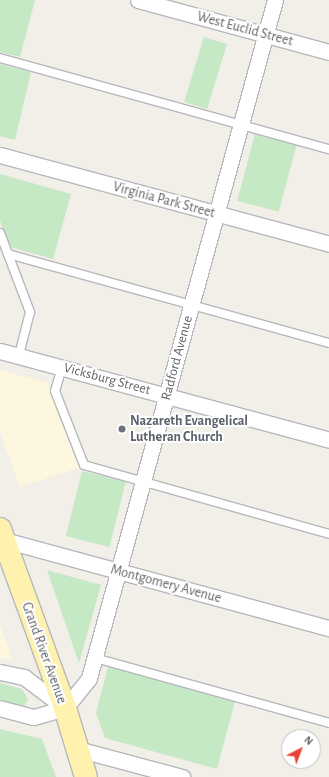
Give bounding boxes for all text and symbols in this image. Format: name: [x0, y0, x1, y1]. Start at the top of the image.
street label: West Euclid Street: [195, 8, 295, 50]
street label: Virginia Park Street: [111, 178, 217, 222]
street label: Radford Avenue: [158, 314, 196, 402]
street label: Vicksburg Street: [62, 359, 152, 399]
place label: Nazareth Evangelical Lutheran Church: [130, 413, 248, 446]
marker: Nazareth Evangelical Lutheran Church: [117, 424, 127, 434]
street label: Montgomery Avenue: [109, 561, 223, 607]
street label: Grand River Avenue: [18, 600, 70, 706]
north arrow: [281, 729, 321, 769]
text: N: [302, 734, 315, 747]

